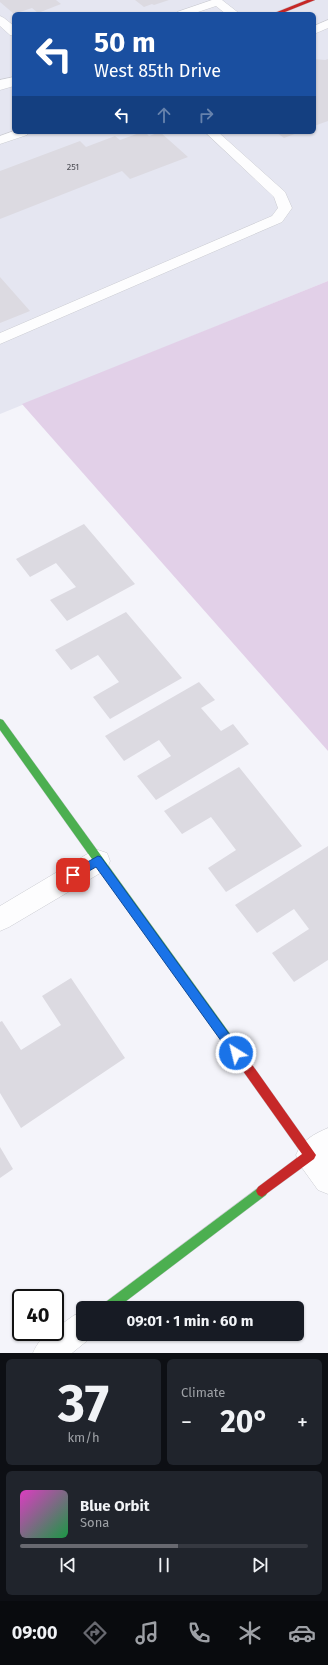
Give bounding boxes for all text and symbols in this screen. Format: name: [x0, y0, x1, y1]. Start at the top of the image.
text: 50 m: [94, 26, 156, 59]
icon: left: [28, 28, 80, 80]
text: West 85th Drive: [94, 60, 221, 82]
icon: left: [111, 104, 133, 126]
icon: ahead: [153, 104, 175, 126]
icon: right: [195, 104, 217, 126]
house number: 251: [67, 162, 79, 172]
pin: [56, 858, 90, 892]
icon: arrive: [62, 864, 84, 886]
position arrow: [215, 1032, 257, 1074]
speed limit sign: 40: [12, 1289, 64, 1341]
text: 09:01 · 1 min · 60 m: [127, 1312, 254, 1330]
text: 37: [58, 1372, 109, 1435]
text: Climate: [181, 1385, 225, 1400]
text: 20°: [220, 1404, 269, 1440]
text: −: [181, 1409, 192, 1436]
text: +: [297, 1409, 308, 1436]
text: km/h: [67, 1430, 100, 1445]
text: Blue Orbit: [80, 1497, 149, 1515]
text: Sona: [80, 1515, 109, 1530]
icon: previous: [57, 1554, 79, 1576]
icon: pause: [153, 1554, 175, 1576]
icon: next: [249, 1554, 271, 1576]
icon: directions: [81, 1619, 109, 1647]
icon: music: [133, 1619, 161, 1647]
icon: phone: [185, 1619, 213, 1647]
icon: climate: [236, 1619, 264, 1647]
icon: car: [288, 1619, 316, 1647]
text: 09:00: [12, 1622, 58, 1644]

